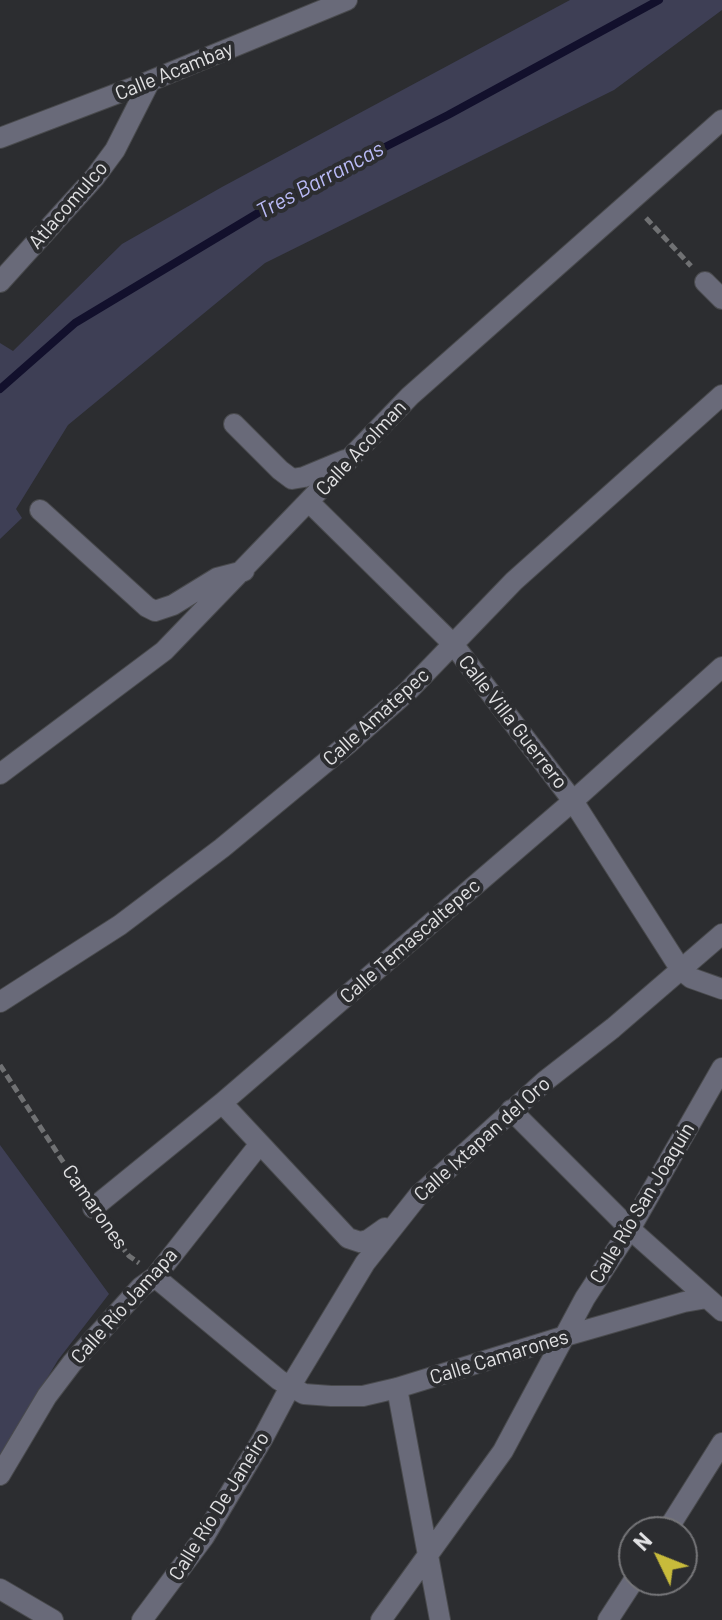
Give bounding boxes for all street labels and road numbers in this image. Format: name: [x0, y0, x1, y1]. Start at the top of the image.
street label: Calle Acambay: [111, 36, 237, 106]
street label: Atlacomulco: [23, 156, 113, 254]
street label: Calle Acolman: [311, 395, 411, 501]
street label: Calle Villa Guerrero: [453, 650, 573, 794]
street label: Calle Amatepec: [318, 663, 434, 771]
street label: Calle Temascaltepec: [335, 874, 485, 1008]
street label: Calle Ixtapan del Oro: [409, 1072, 555, 1206]
street label: Calle Río San Joaquín: [584, 1118, 700, 1288]
street label: Camarones: [57, 1160, 133, 1254]
street label: Calle Río Jamapa: [66, 1243, 182, 1369]
street label: Calle Camarones: [427, 1324, 571, 1390]
street label: Calle Río De Janeiro: [164, 1427, 274, 1585]

